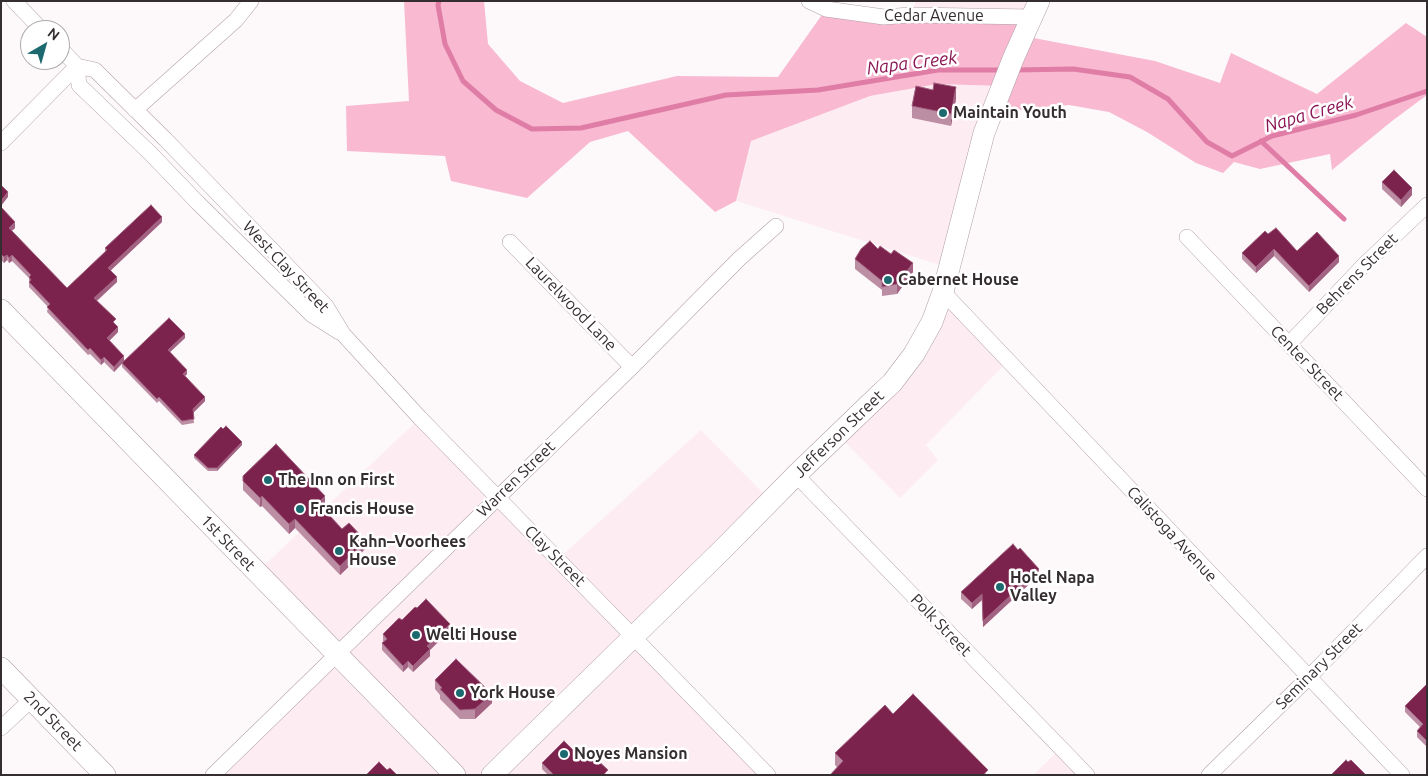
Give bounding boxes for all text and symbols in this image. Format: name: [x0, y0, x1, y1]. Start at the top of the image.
street label: Cedar Avenue: [884, 6, 984, 26]
north arrow: [20, 20, 70, 70]
text: N: [45, 24, 63, 43]
water label: Napa Creek: [865, 47, 959, 79]
water label: Napa Creek: [1262, 91, 1356, 137]
place label: Maintain Youth: [953, 103, 1067, 123]
marker: Maintain Youth: [937, 107, 949, 119]
street label: West Clay Street: [239, 217, 333, 317]
street label: Behrens Street: [1312, 229, 1402, 319]
street label: Laurelwood Lane: [521, 253, 621, 355]
place label: Cabernet House: [898, 270, 1019, 290]
marker: Cabernet House: [882, 274, 894, 286]
street label: Center Street: [1266, 321, 1348, 405]
street label: Jefferson Street: [790, 386, 888, 482]
street label: Warren Street: [473, 437, 559, 521]
place label: The Inn on First: [278, 470, 395, 490]
marker: The Inn on First: [262, 474, 274, 486]
street label: Calistoga Avenue: [1123, 482, 1221, 586]
place label: Francis House: [310, 499, 414, 519]
marker: Francis House: [294, 503, 306, 515]
street label: 1st Street: [197, 511, 259, 575]
street label: Clay Street: [521, 522, 589, 590]
place label: Kahn–Voorhees House: [349, 532, 466, 570]
marker: Kahn–Voorhees House: [333, 545, 345, 557]
place label: Hotel Napa Valley: [1010, 568, 1095, 606]
marker: Hotel Napa Valley: [994, 581, 1006, 593]
street label: Polk Street: [907, 590, 975, 660]
street label: Seminary Street: [1272, 619, 1366, 713]
place label: Welti House: [426, 625, 517, 645]
marker: Welti House: [410, 629, 422, 641]
place label: York House: [470, 683, 555, 703]
street label: 2nd Street: [20, 687, 86, 755]
marker: York House: [454, 687, 466, 699]
place label: Noyes Mansion: [574, 744, 688, 764]
marker: Noyes Mansion: [558, 748, 570, 760]

